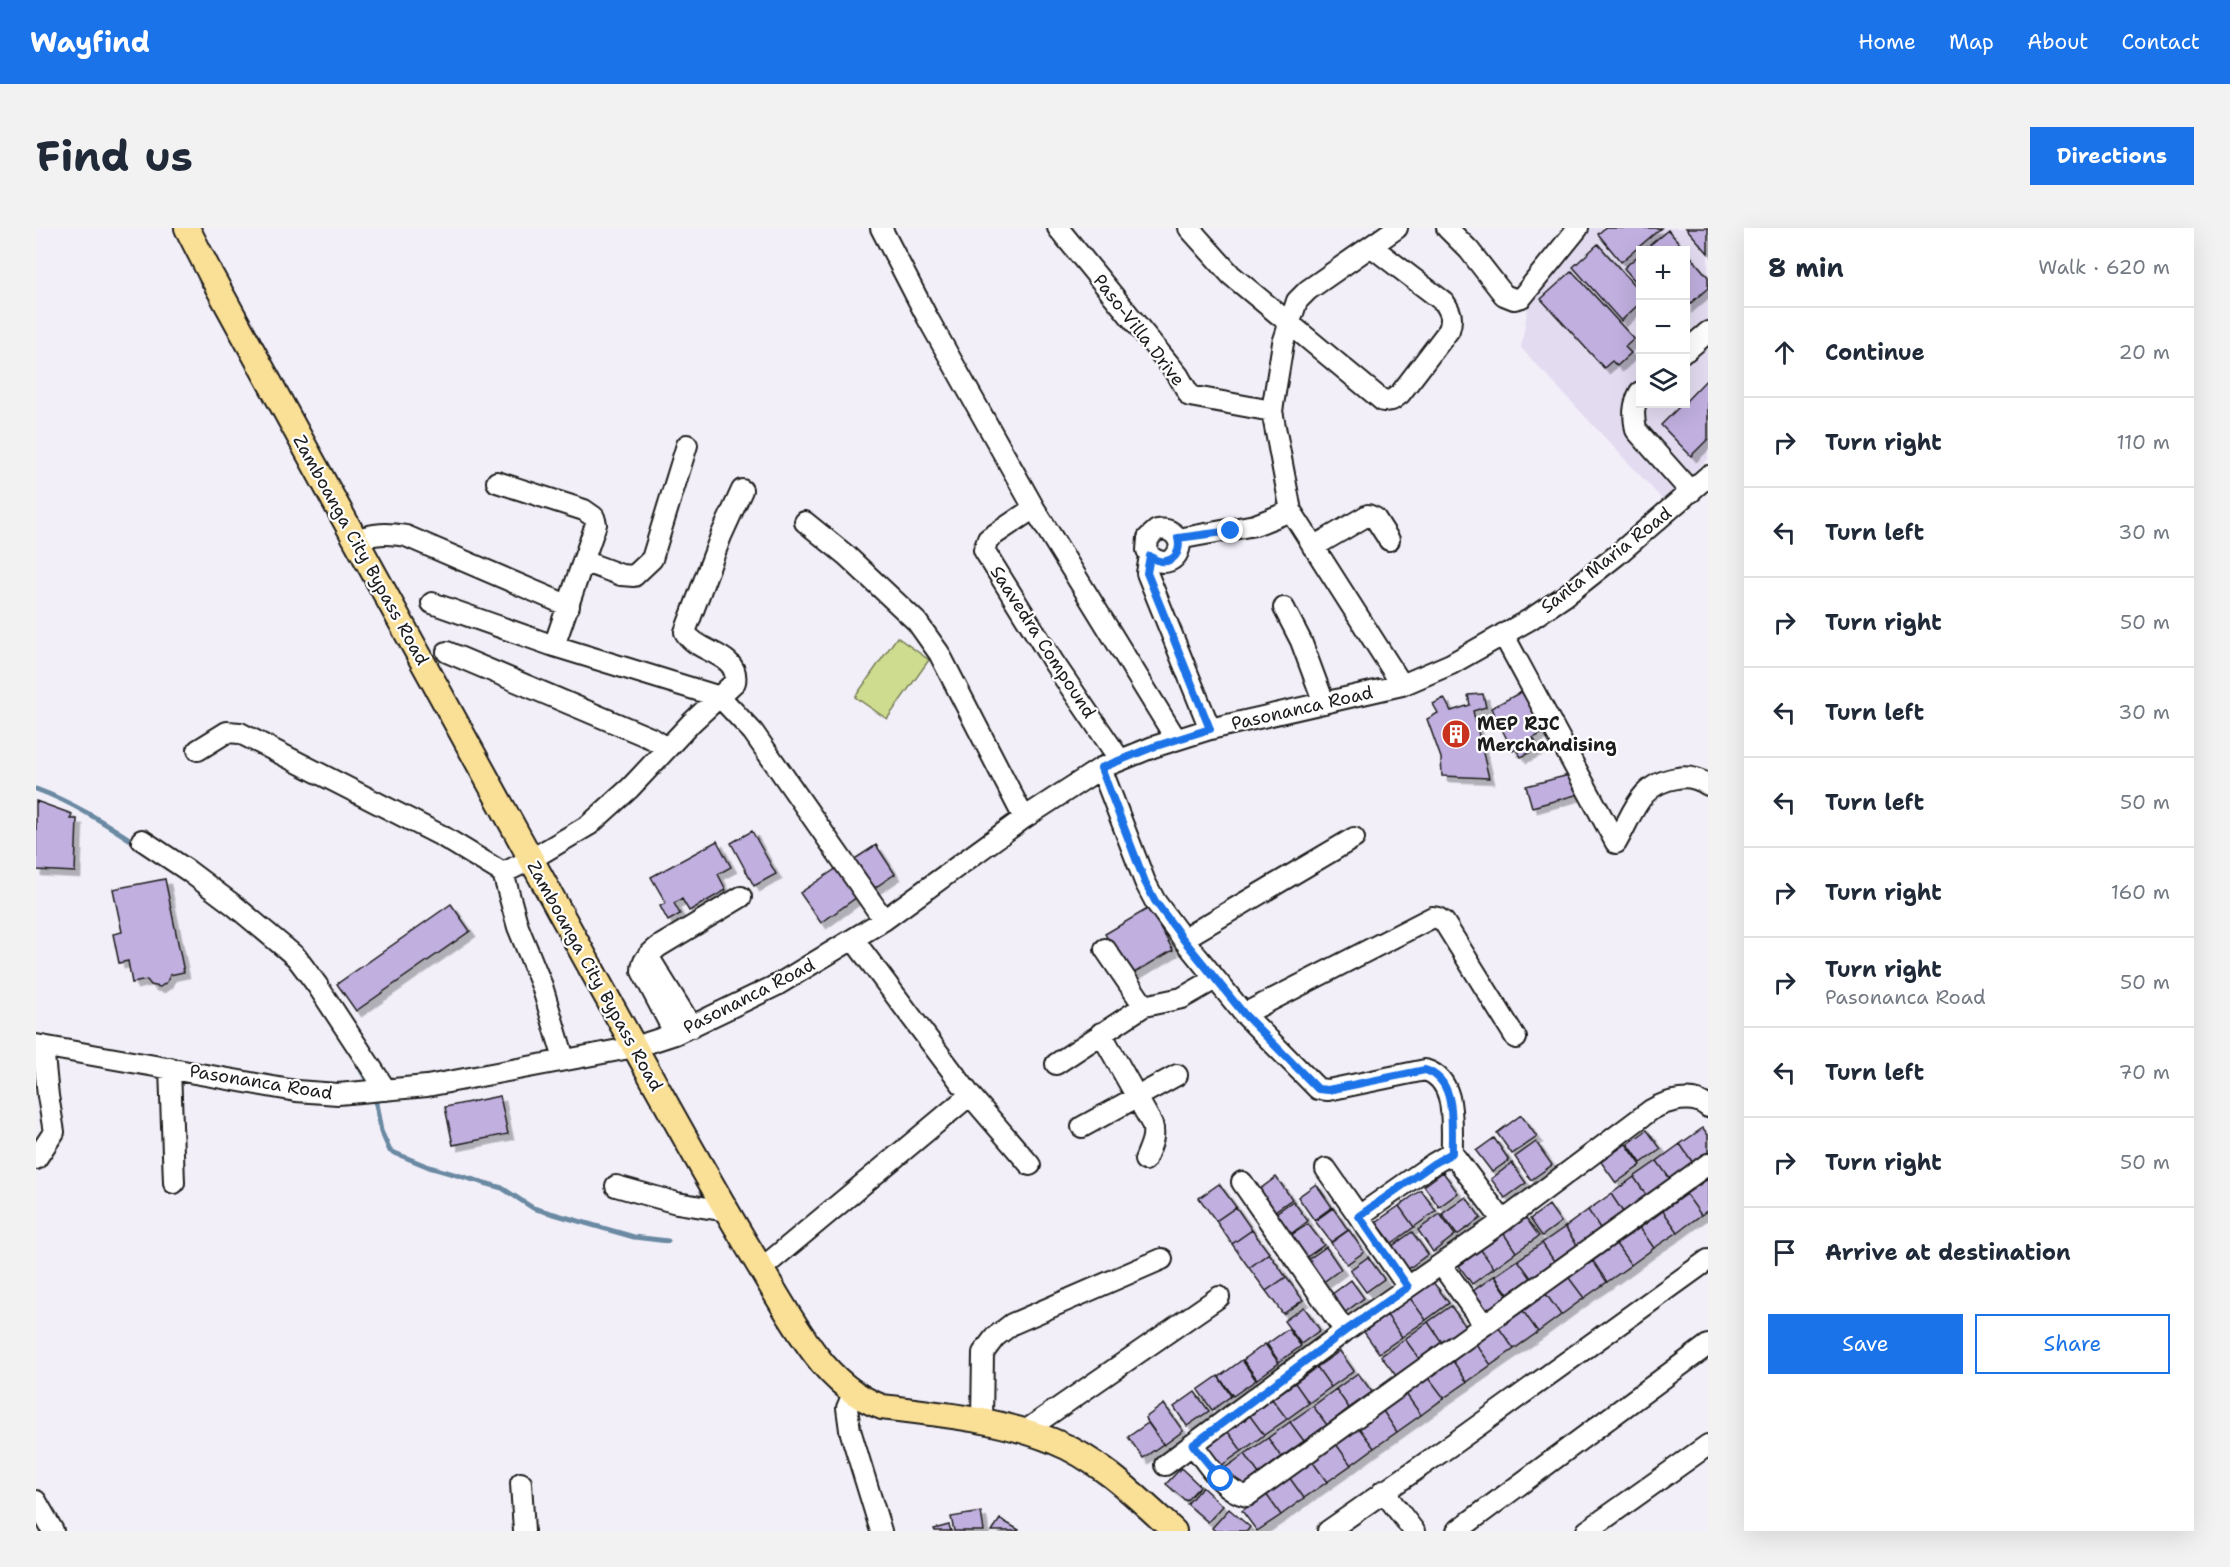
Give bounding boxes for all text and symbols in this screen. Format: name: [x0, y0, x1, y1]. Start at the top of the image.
text: Wayfind: [30, 23, 150, 61]
text: Home: [1858, 28, 1916, 56]
text: Map: [1949, 28, 1994, 56]
text: About: [2027, 28, 2088, 56]
text: Contact: [2121, 28, 2200, 56]
button: Directions: [2030, 127, 2194, 185]
text: Find us: [36, 128, 193, 184]
map controls: [1636, 246, 1690, 408]
button: +: [1636, 246, 1690, 300]
text: 8 min: [1768, 250, 1844, 285]
text: Walk · 620 m: [2038, 254, 2170, 280]
street label: Paso-Villa Drive: [1088, 269, 1190, 391]
button: −: [1636, 300, 1690, 354]
icon: ahead: [1768, 336, 1801, 369]
text: Continue: [1825, 338, 1925, 367]
text: 20 m: [2119, 339, 2170, 365]
button: layers: [1636, 354, 1690, 408]
icon: right: [1768, 426, 1801, 459]
text: Turn right: [1825, 428, 1942, 457]
text: 110 m: [2116, 429, 2170, 455]
street label: Zamboanga City Bypass Road: [287, 431, 435, 669]
street label: Santa Maria Road: [1536, 501, 1676, 619]
icon: left: [1768, 516, 1801, 549]
route end: [1217, 517, 1243, 543]
text: Turn left: [1825, 518, 1924, 547]
text: 30 m: [2118, 519, 2170, 545]
street label: Saavedra Compound: [985, 561, 1101, 723]
icon: right: [1768, 606, 1801, 639]
text: Turn right: [1825, 608, 1942, 637]
text: 50 m: [2120, 609, 2170, 635]
street label: Pasonanca Road: [1229, 680, 1375, 736]
icon: left: [1768, 696, 1801, 729]
text: Turn left: [1825, 698, 1924, 727]
text: 30 m: [2118, 699, 2170, 725]
place label: MEP RJC Merchandising: [1477, 712, 1617, 757]
building icon: MEP RJC Merchandising: [1440, 718, 1472, 750]
icon: left: [1768, 786, 1801, 819]
text: Turn left: [1825, 788, 1924, 817]
text: 50 m: [2120, 789, 2170, 815]
street label: Zamboanga City Bypass Road: [521, 857, 669, 1095]
icon: right: [1768, 876, 1801, 909]
text: Turn right: [1825, 878, 1942, 907]
text: 160 m: [2111, 879, 2170, 905]
street label: Pasonanca Road: [679, 952, 819, 1040]
text: Turn right: [1825, 955, 1942, 984]
icon: right: [1768, 966, 1801, 999]
text: 50 m: [2120, 969, 2170, 995]
text: Pasonanca Road: [1825, 984, 1986, 1010]
icon: left: [1768, 1056, 1801, 1089]
text: Turn left: [1825, 1058, 1924, 1087]
street label: Pasonanca Road: [188, 1059, 334, 1105]
text: 70 m: [2118, 1059, 2170, 1085]
icon: right: [1768, 1146, 1801, 1179]
text: Turn right: [1825, 1148, 1942, 1177]
text: 50 m: [2120, 1149, 2170, 1175]
icon: arrive: [1768, 1236, 1801, 1269]
text: Arrive at destination: [1825, 1238, 2071, 1267]
button: Save: [1768, 1314, 1963, 1374]
button: Share: [1975, 1314, 2170, 1374]
route start: [1207, 1465, 1233, 1491]

